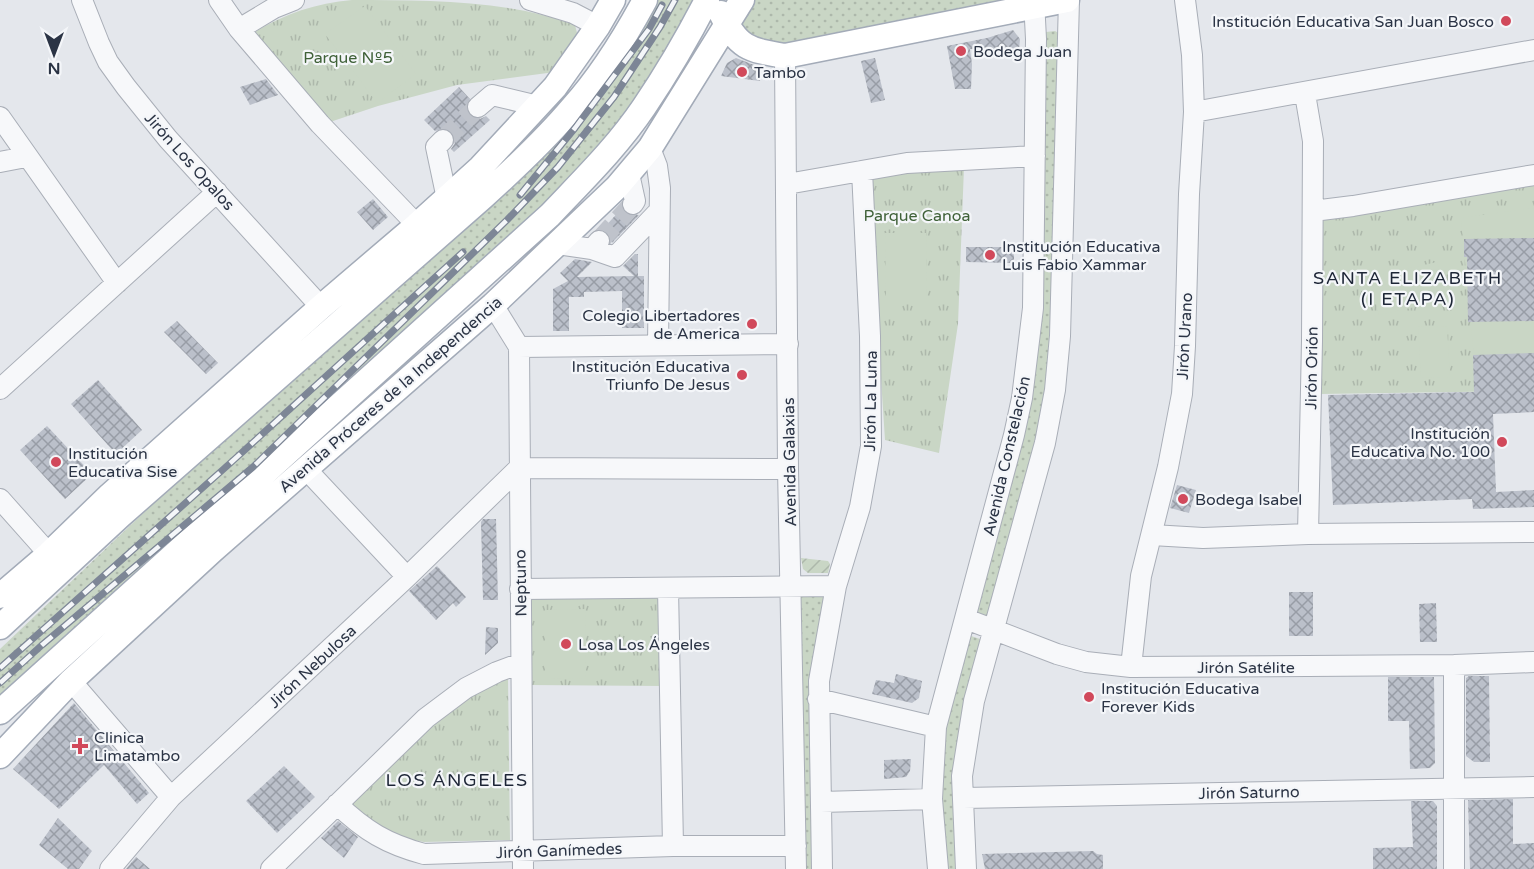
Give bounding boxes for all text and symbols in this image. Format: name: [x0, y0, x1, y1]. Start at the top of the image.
place label: Institución Educativa San Juan Bosco: [1212, 12, 1494, 32]
marker: Institución Educativa San Juan Bosco: [1499, 14, 1513, 28]
north arrow: [24, 24, 84, 84]
place label: Bodega Juan: [973, 42, 1072, 62]
marker: Bodega Juan: [954, 44, 968, 58]
park label: Parque Nº5: [303, 48, 393, 68]
text: N: [48, 58, 60, 78]
place label: Tambo: [754, 63, 806, 83]
marker: Tambo: [735, 65, 749, 79]
street label: Jirón Los Opalos: [140, 109, 239, 215]
park label: Parque Canoa: [864, 206, 970, 226]
place label: Institución Educativa Luis Fabio Xammar: [1002, 237, 1160, 275]
marker: Institución Educativa Luis Fabio Xammar: [983, 248, 997, 262]
district label: SANTA ELIZABETH (I ETAPA): [1313, 267, 1503, 310]
street label: Avenida Próceres de la Independencia: [275, 292, 506, 497]
street label: Jirón Urano: [1173, 292, 1197, 380]
place label: Colegio Libertadores de America: [582, 306, 740, 344]
marker: Colegio Libertadores de America: [745, 317, 759, 331]
street label: Jirón Orión: [1301, 326, 1323, 410]
street label: Jirón La Luna: [860, 350, 882, 452]
place label: Institución Educativa Triunfo De Jesus: [572, 357, 730, 395]
marker: Institución Educativa Triunfo De Jesus: [735, 368, 749, 382]
street label: Avenida Constelación: [979, 374, 1035, 538]
street label: Avenida Galaxias: [779, 397, 801, 527]
place label: Institución Educativa No. 100: [1351, 424, 1490, 462]
marker: Institución Educativa No. 100: [1495, 435, 1509, 449]
place label: Institución Educativa Sise: [68, 444, 177, 482]
marker: Institución Educativa Sise: [49, 455, 63, 469]
place label: Bodega Isabel: [1195, 490, 1302, 510]
marker: Bodega Isabel: [1176, 492, 1190, 506]
street label: Neptuno: [510, 549, 532, 617]
street label: Jirón Nebulosa: [265, 621, 361, 713]
place label: Losa Los Ángeles: [578, 635, 710, 655]
marker: Losa Los Ángeles: [559, 637, 573, 651]
street label: Jirón Satélite: [1197, 658, 1295, 678]
place label: Institución Educativa Forever Kids: [1101, 679, 1259, 717]
marker: Institución Educativa Forever Kids: [1082, 690, 1096, 704]
place label: Clinica Limatambo: [94, 728, 180, 766]
marker: Clinica Limatambo: [71, 737, 89, 755]
district label: LOS ÁNGELES: [385, 769, 529, 791]
street label: Jirón Saturno: [1198, 782, 1300, 804]
street label: Jirón Ganímedes: [496, 839, 623, 863]

